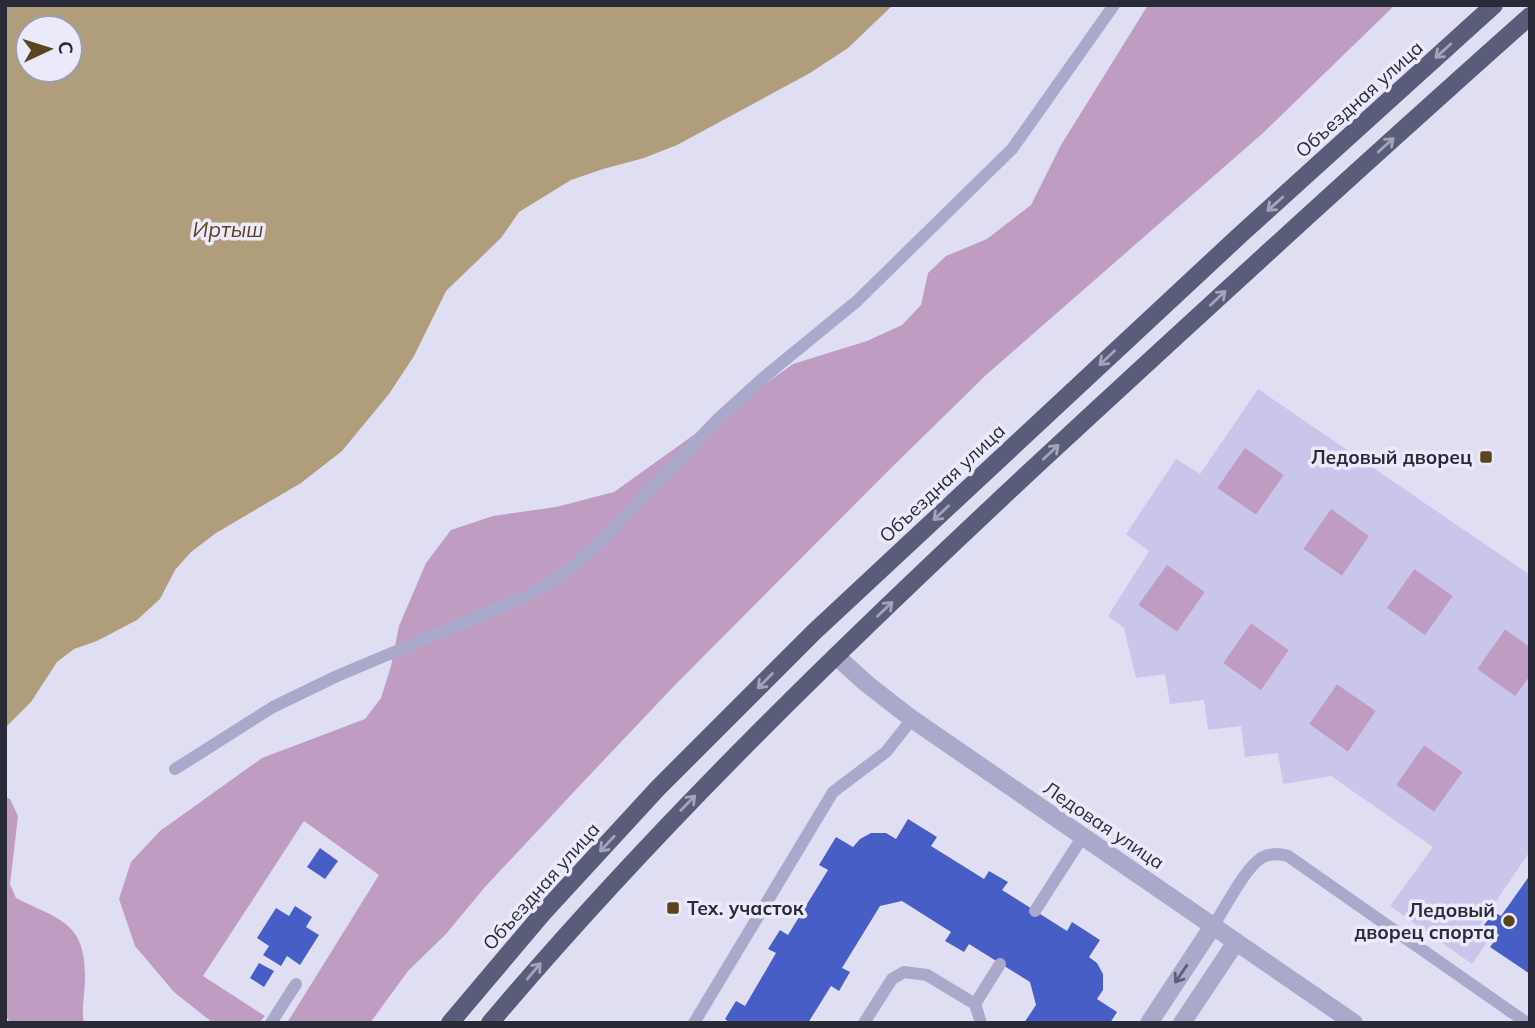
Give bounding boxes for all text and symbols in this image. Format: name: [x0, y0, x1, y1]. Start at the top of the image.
north arrow: [14, 14, 84, 84]
street label: Объездная улица: [1290, 35, 1428, 163]
text: С: [54, 40, 78, 55]
one-way arrow: [1434, 43, 1452, 59]
one-way arrow: [1377, 137, 1395, 153]
one-way arrow: [1266, 196, 1284, 212]
water label: Иртыш: [193, 216, 263, 242]
one-way arrow: [1209, 289, 1226, 306]
one-way arrow: [1098, 350, 1116, 366]
street label: Объездная улица: [874, 419, 1010, 547]
one-way arrow: [1042, 444, 1059, 461]
place label: Ледовый дворец: [1311, 445, 1472, 469]
marker: Ледовый дворец: [1478, 449, 1494, 465]
one-way arrow: [932, 504, 949, 521]
one-way arrow: [877, 600, 894, 617]
one-way arrow: [757, 672, 774, 689]
street label: Ледовая улица: [1039, 776, 1169, 874]
one-way arrow: [679, 795, 696, 812]
street label: Объездная улица: [477, 817, 605, 955]
one-way arrow: [598, 835, 615, 852]
place label: Тех. участок: [687, 896, 804, 920]
place label: Ледовый дворец спорта: [1354, 898, 1495, 944]
marker: Тех. участок: [665, 900, 681, 916]
marker: Ледовый дворец спорта: [1501, 913, 1517, 929]
one-way arrow: [526, 962, 542, 980]
one-way arrow: [1174, 964, 1188, 984]

